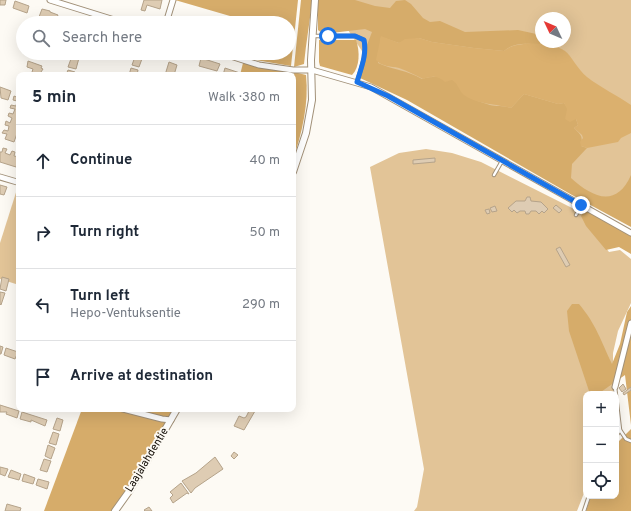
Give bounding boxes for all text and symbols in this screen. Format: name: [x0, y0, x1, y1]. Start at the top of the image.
north arrow: [535, 12, 571, 48]
search box: [16, 16, 296, 60]
icon: search: [30, 27, 52, 49]
route start: [319, 27, 337, 45]
text: Search here: [62, 29, 142, 48]
text: 5 min: [32, 87, 76, 109]
text: Walk · 380 m: [208, 90, 280, 106]
icon: ahead: [32, 150, 54, 172]
text: Continue: [70, 151, 132, 170]
text: 40 m: [250, 153, 280, 169]
route end: [572, 196, 590, 214]
icon: right: [32, 222, 54, 244]
text: Turn right: [70, 223, 139, 242]
text: 50 m: [250, 225, 280, 241]
text: Turn left: [70, 287, 130, 306]
icon: left: [32, 294, 54, 316]
text: 290 m: [242, 297, 280, 313]
text: Hepo-Ventuksentie: [70, 306, 181, 322]
icon: arrive: [32, 366, 54, 388]
text: Arrive at destination: [70, 367, 213, 386]
map controls: [583, 391, 619, 499]
button: +: [583, 391, 619, 427]
street label: Laajalahdentie: [122, 425, 172, 495]
button: −: [583, 427, 619, 463]
button: locate: [583, 463, 619, 499]

